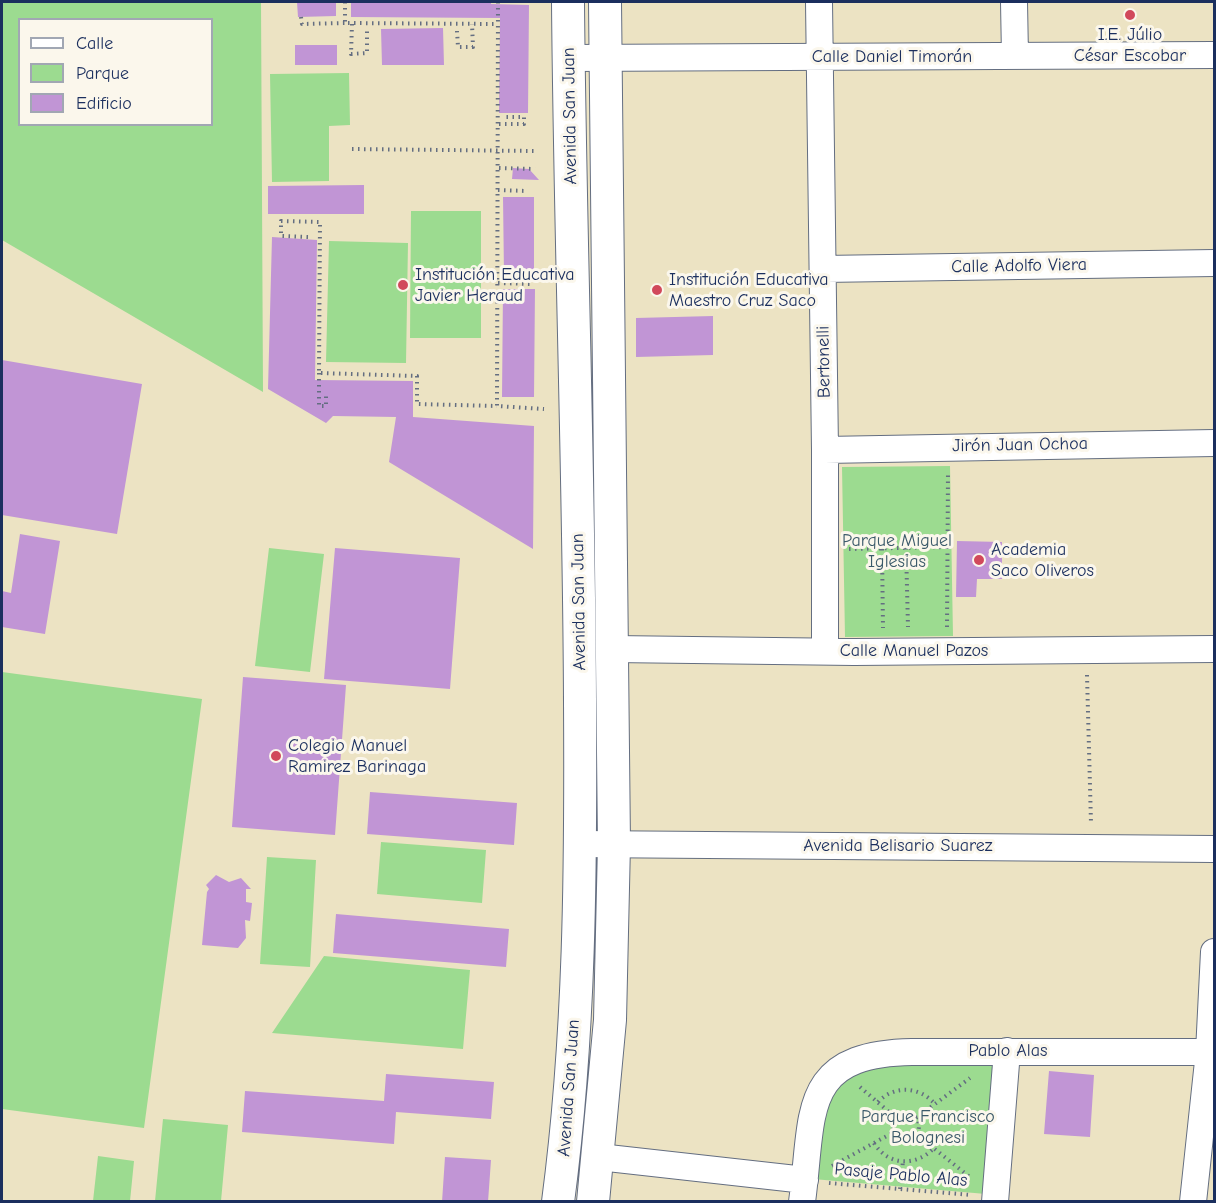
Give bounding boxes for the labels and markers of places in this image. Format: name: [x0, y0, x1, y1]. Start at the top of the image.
marker: I.E. Júlio César Escobar: [1123, 8, 1137, 22]
place label: I.E. Júlio César Escobar: [1074, 24, 1186, 66]
place label: Institución Educativa Javier Heraud: [415, 264, 575, 306]
place label: Institución Educativa Maestro Cruz Saco: [669, 269, 829, 312]
marker: Institución Educativa Javier Heraud: [396, 278, 410, 292]
marker: Institución Educativa Maestro Cruz Saco: [650, 283, 664, 297]
place label: Academia Saco Oliveros: [991, 539, 1094, 582]
marker: Academia Saco Oliveros: [972, 553, 986, 567]
place label: Colegio Manuel Ramirez Barinaga: [288, 735, 426, 777]
marker: Colegio Manuel Ramirez Barinaga: [269, 749, 283, 763]

